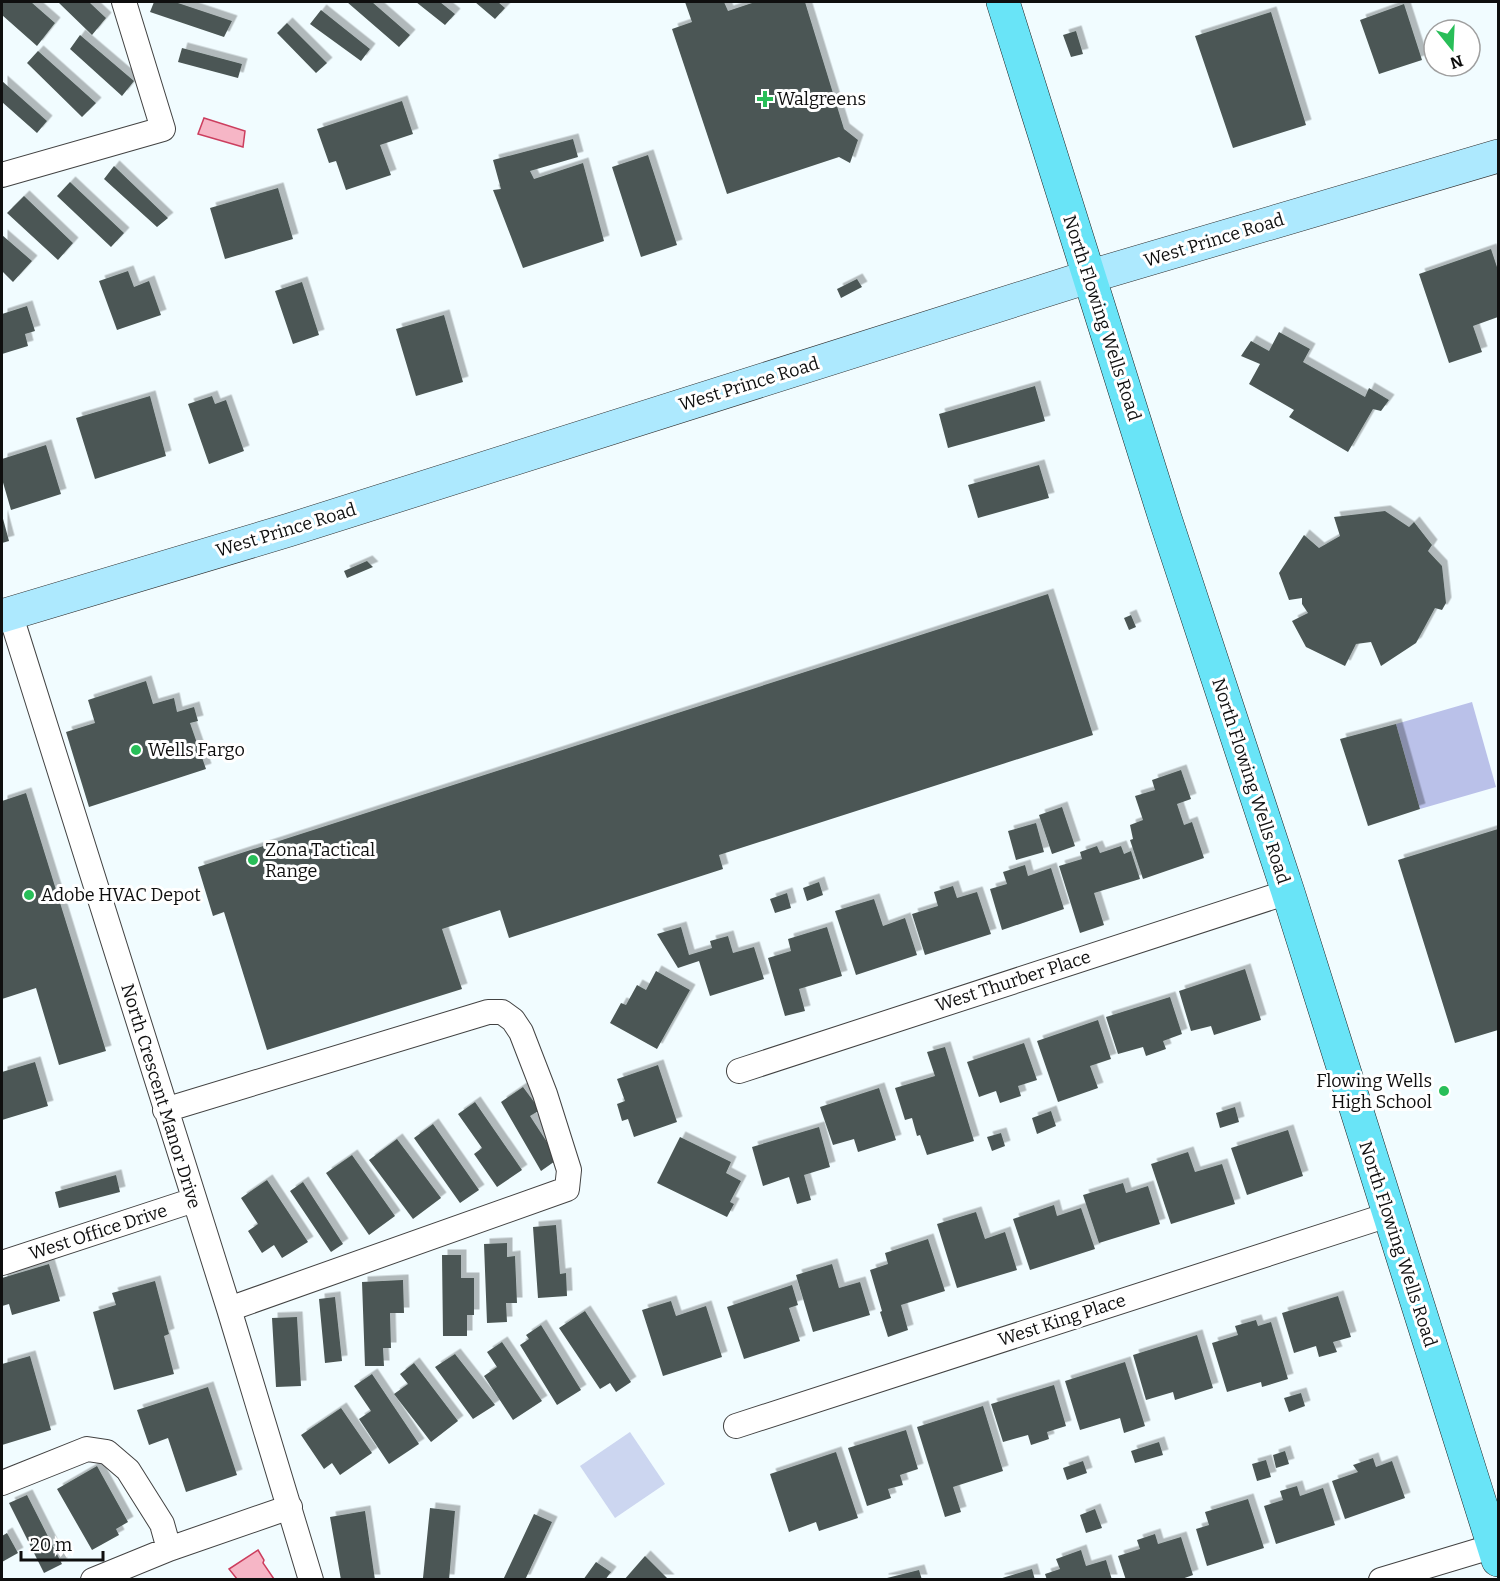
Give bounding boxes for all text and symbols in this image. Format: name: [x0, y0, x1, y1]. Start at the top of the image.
north arrow: [1422, 18, 1482, 78]
text: N: [1448, 51, 1465, 73]
place label: Walgreens: [777, 88, 866, 110]
marker: Walgreens: [758, 92, 772, 106]
street label: West Prince Road: [1141, 208, 1287, 272]
street label: North Flowing Wells Road: [1058, 212, 1146, 424]
street label: West Prince Road: [676, 352, 822, 416]
street label: West Prince Road: [213, 498, 359, 562]
street label: North Flowing Wells Road: [1207, 675, 1295, 887]
place label: Wells Fargo: [148, 739, 245, 761]
marker: Wells Fargo: [129, 743, 143, 757]
place label: Zona Tactical Range: [265, 839, 375, 882]
marker: Zona Tactical Range: [246, 853, 260, 867]
place label: Adobe HVAC Depot: [41, 884, 201, 906]
marker: Adobe HVAC Depot: [22, 888, 36, 902]
street label: West Thurber Place: [933, 946, 1093, 1016]
street label: North Crescent Manor Drive: [116, 981, 206, 1211]
place label: Flowing Wells High School: [1316, 1070, 1432, 1113]
marker: Flowing Wells High School: [1437, 1084, 1451, 1098]
street label: North Flowing Wells Road: [1354, 1138, 1442, 1350]
street label: West Office Drive: [26, 1199, 170, 1265]
street label: West King Place: [996, 1289, 1128, 1351]
scale bar: [21, 1524, 104, 1562]
text: 20 m: [30, 1534, 72, 1556]

